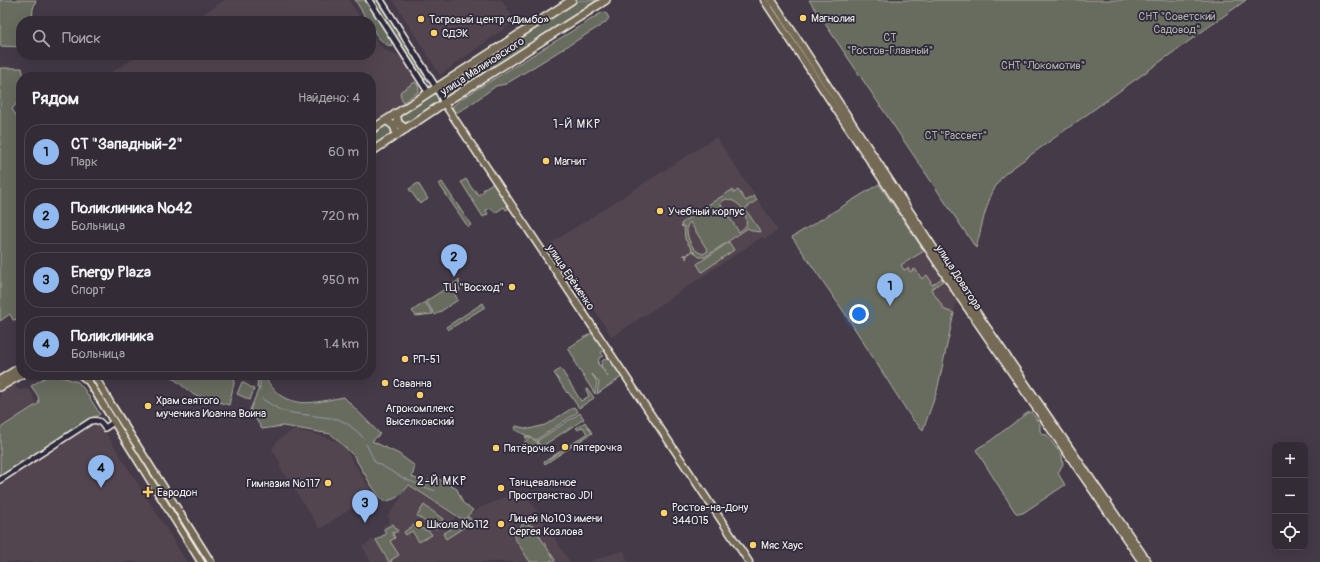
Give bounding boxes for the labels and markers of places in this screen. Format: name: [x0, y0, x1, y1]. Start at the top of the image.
place label: Магнолия: [811, 12, 855, 25]
place label: Тогровый центр «Димбо»: [429, 13, 549, 26]
marker: Магнолия: [798, 13, 808, 23]
marker: Тогровый центр «Димбо»: [416, 14, 426, 24]
place label: СДЭК: [442, 27, 468, 40]
marker: СДЭК: [429, 28, 439, 38]
place label: Магнит: [554, 155, 587, 168]
marker: Магнит: [541, 156, 551, 166]
place label: Учебный корпус: [668, 205, 745, 218]
marker: Учебный корпус: [655, 206, 665, 216]
pin: 2: [441, 244, 467, 277]
pin: 1: [877, 273, 903, 306]
place label: ТЦ "Восход": [443, 281, 504, 294]
marker: ТЦ "Восход": [507, 282, 517, 292]
place label: РП-51: [413, 353, 440, 366]
marker: РП-51: [400, 354, 410, 364]
place label: Саванна: [393, 377, 432, 390]
marker: Саванна: [380, 378, 390, 388]
marker: Агрокомплекс Выселковский: [415, 390, 425, 400]
place label: Храм святого мученика Иоанна Воина: [156, 394, 266, 420]
marker: Храм святого мученика Иоанна Воина: [143, 401, 153, 411]
place label: Агрокомплекс Выселковский: [386, 402, 455, 428]
place label: пятерочка: [573, 441, 622, 454]
place label: Пятёрочка: [504, 442, 555, 455]
marker: пятерочка: [560, 442, 570, 452]
marker: Пятёрочка: [491, 443, 501, 453]
pin: 4: [88, 455, 114, 488]
place label: Танцевальное Пространство JDI: [509, 476, 593, 502]
place label: Гимназия №117: [246, 477, 320, 490]
marker: Гимназия №117: [323, 478, 333, 488]
marker: Танцевальное Пространство JDI: [496, 483, 506, 493]
marker: Евродон: [142, 486, 154, 498]
place label: Евродон: [157, 486, 197, 499]
pin: 3: [352, 490, 378, 523]
place label: Ростов-на-Дону 344015: [672, 501, 749, 527]
marker: Ростов-на-Дону 344015: [659, 508, 669, 518]
place label: Лицей №103 имени Сергея Козлова: [508, 512, 602, 538]
place label: Школа №112: [427, 518, 489, 531]
marker: Школа №112: [414, 519, 424, 529]
marker: Лицей №103 имени Сергея Козлова: [496, 519, 506, 529]
place label: Мяс Хаус: [761, 539, 804, 552]
marker: Мяс Хаус: [748, 540, 758, 550]

